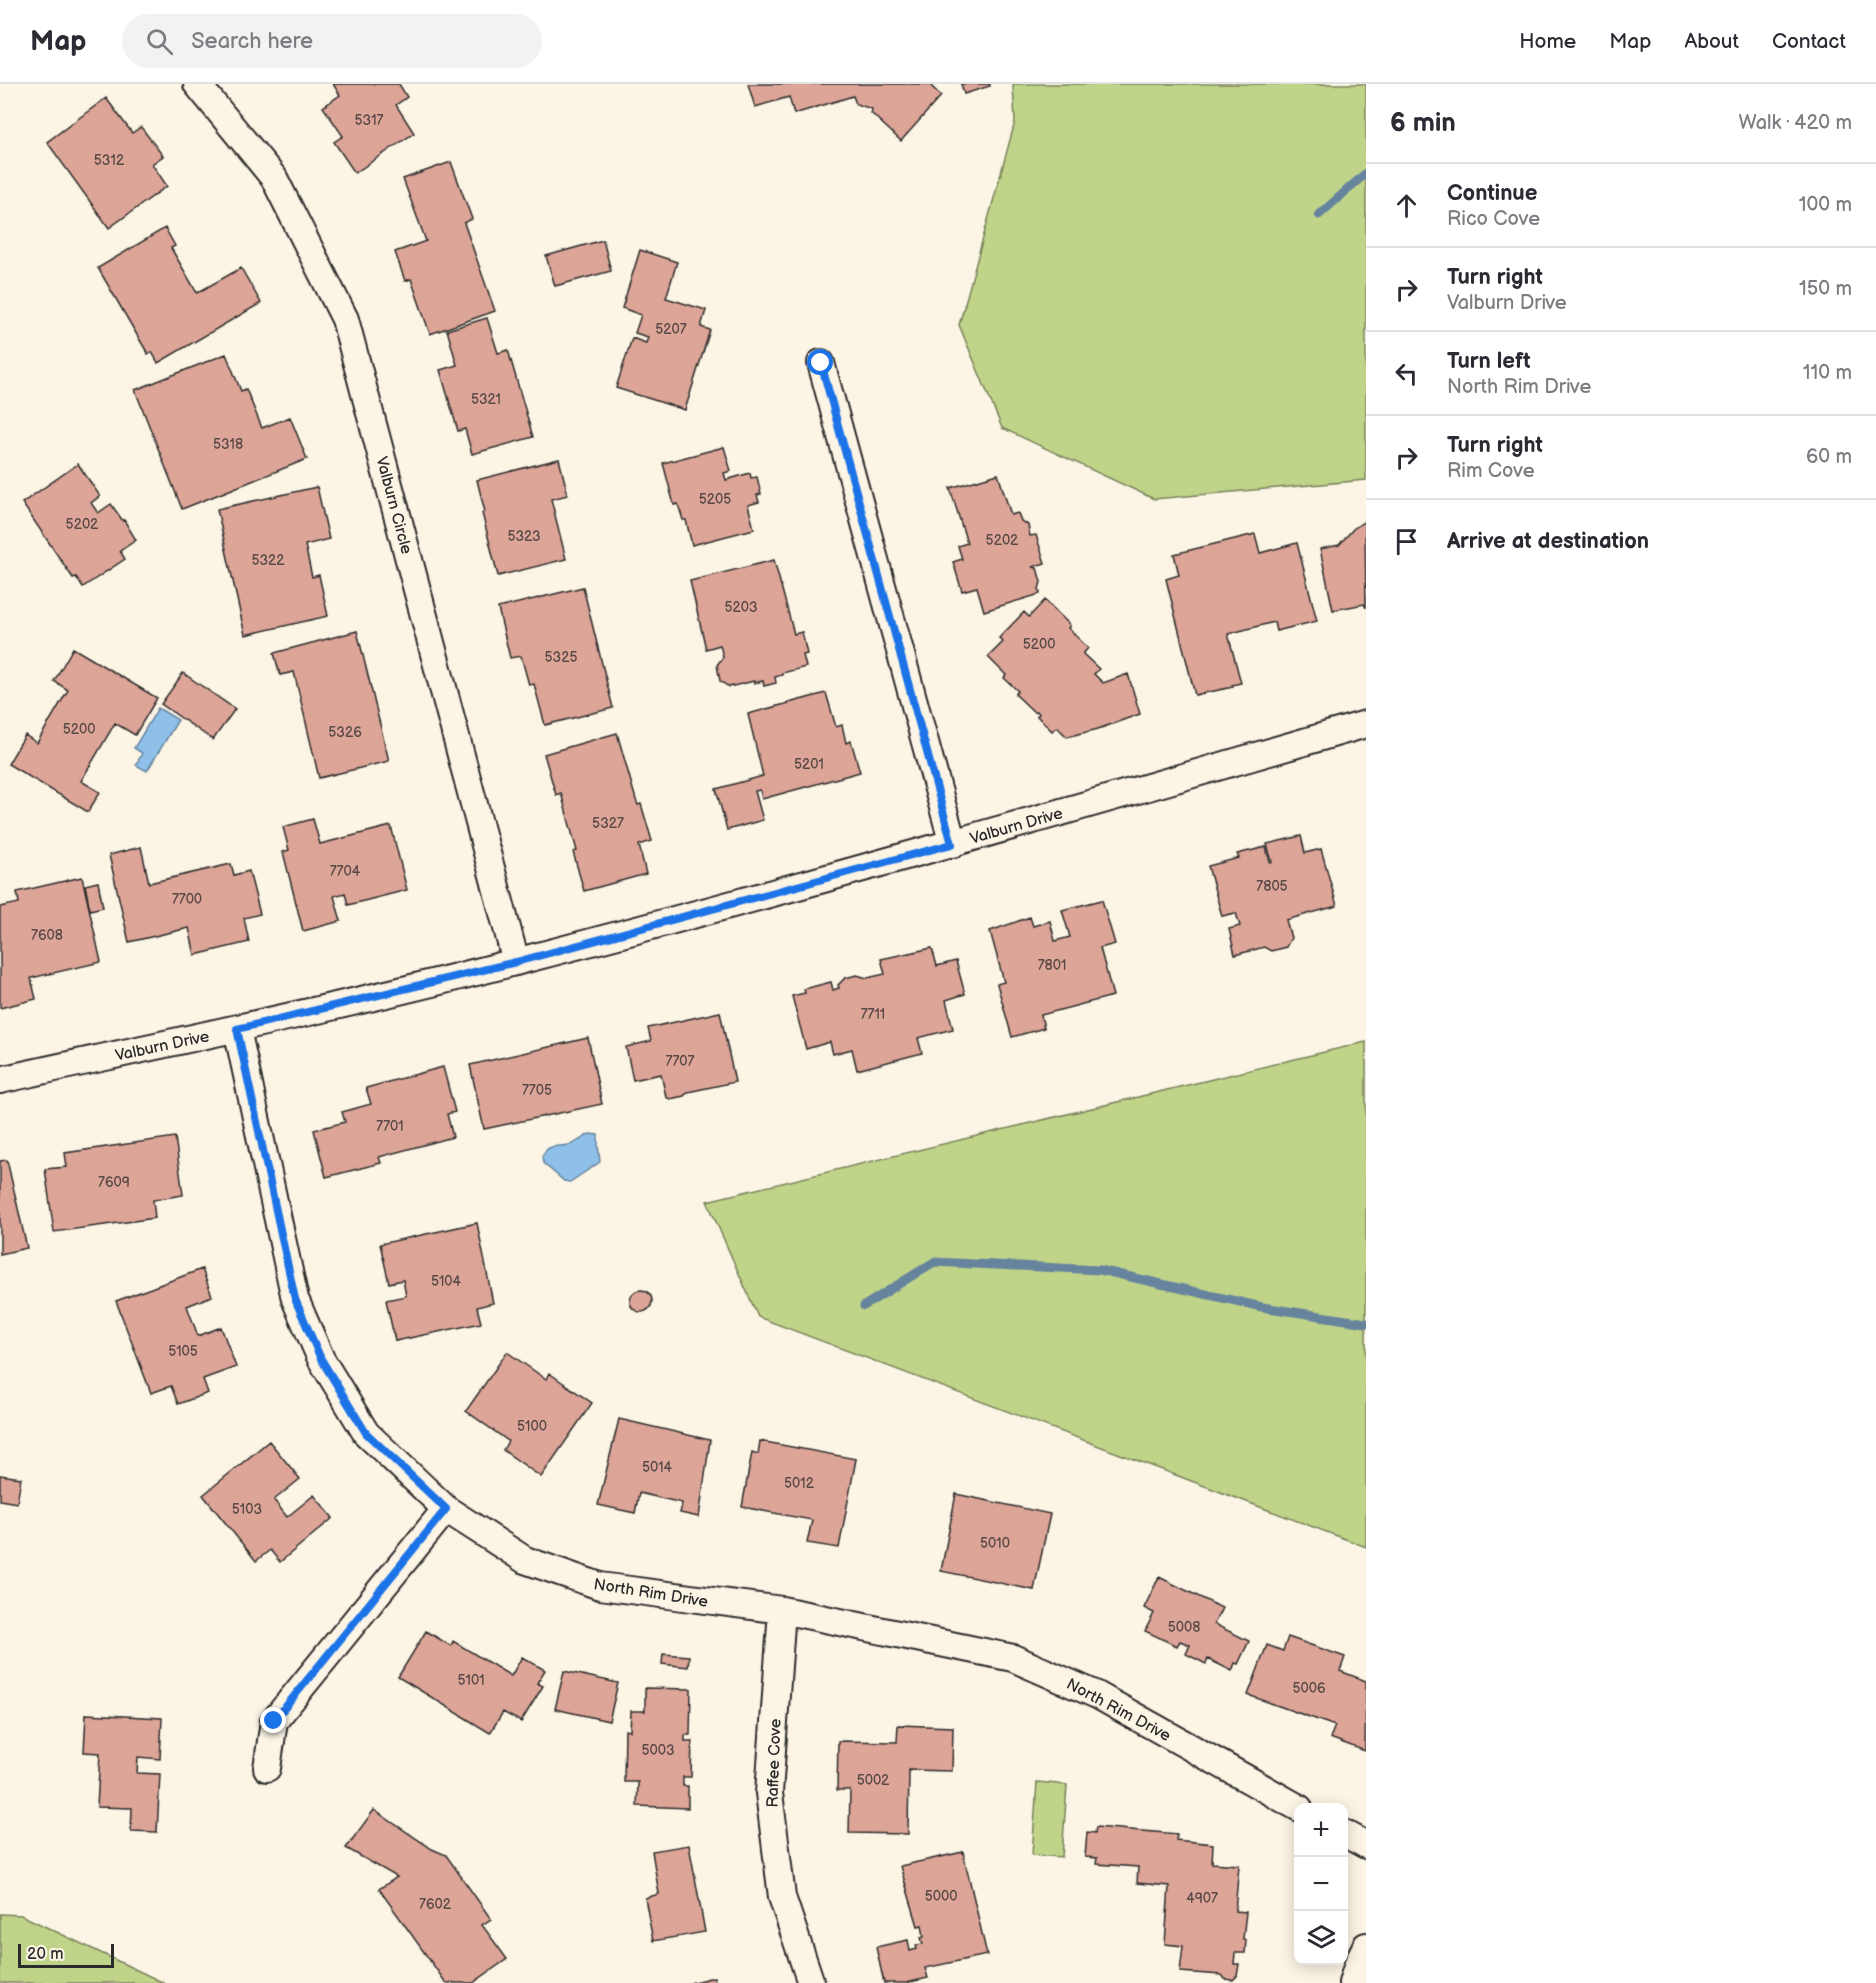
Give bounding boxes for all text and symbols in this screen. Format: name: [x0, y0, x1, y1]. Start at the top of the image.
search box: [122, 14, 542, 68]
text: Map: [30, 25, 86, 58]
icon: search: [143, 25, 176, 58]
text: Search here: [191, 28, 313, 55]
text: Home: [1519, 29, 1576, 54]
text: Map: [1609, 29, 1651, 54]
text: About: [1684, 29, 1739, 54]
text: Contact: [1772, 29, 1846, 54]
text: 6 min: [1390, 108, 1456, 139]
text: Walk · 420 m: [1739, 111, 1852, 135]
house number: 5317: [355, 112, 384, 129]
house number: 5312: [94, 152, 125, 169]
text: Continue: [1447, 180, 1537, 207]
icon: ahead: [1390, 189, 1423, 222]
text: 100 m: [1799, 193, 1852, 217]
text: Rico Cove: [1447, 207, 1540, 231]
text: Turn right: [1447, 264, 1543, 291]
icon: right: [1390, 273, 1423, 306]
text: 150 m: [1799, 277, 1852, 301]
text: Valburn Drive: [1447, 291, 1567, 315]
house number: 5207: [655, 321, 687, 338]
text: Turn left: [1447, 348, 1531, 375]
route start: [807, 349, 833, 375]
icon: left: [1390, 357, 1423, 390]
text: 110 m: [1803, 361, 1852, 385]
text: North Rim Drive: [1447, 375, 1591, 399]
house number: 5321: [471, 391, 501, 408]
text: Turn right: [1447, 432, 1543, 459]
house number: 5318: [213, 436, 243, 453]
icon: right: [1390, 441, 1423, 474]
text: 60 m: [1806, 445, 1852, 469]
street label: Valburn Circle: [371, 455, 416, 557]
text: Rim Cove: [1447, 459, 1535, 483]
house number: 5205: [699, 491, 731, 508]
house number: 5202: [66, 516, 99, 533]
icon: arrive: [1390, 525, 1423, 558]
house number: 5323: [507, 528, 541, 545]
text: Arrive at destination: [1447, 528, 1649, 555]
house number: 5202: [986, 532, 1019, 549]
house number: 5322: [251, 552, 285, 569]
house number: 5203: [724, 599, 758, 616]
house number: 5200: [1023, 636, 1055, 653]
house number: 5325: [545, 649, 577, 666]
house number: 5200: [63, 721, 95, 738]
house number: 5326: [328, 724, 362, 741]
house number: 5201: [794, 756, 824, 773]
street label: Valburn Drive: [968, 804, 1066, 849]
house number: 5327: [592, 815, 624, 832]
house number: 7704: [330, 863, 361, 880]
house number: 7805: [1256, 878, 1288, 895]
house number: 7700: [172, 891, 202, 908]
house number: 7608: [31, 927, 63, 944]
house number: 7801: [1038, 957, 1066, 974]
house number: 7711: [861, 1006, 885, 1023]
street label: Valburn Drive: [114, 1027, 212, 1066]
house number: 7707: [666, 1053, 695, 1070]
house number: 7705: [522, 1082, 552, 1099]
house number: 7701: [376, 1118, 404, 1135]
house number: 7609: [98, 1174, 130, 1191]
house number: 5104: [431, 1273, 462, 1290]
house number: 5105: [168, 1343, 198, 1360]
house number: 5100: [517, 1418, 547, 1435]
house number: 5014: [642, 1459, 673, 1476]
house number: 5012: [784, 1475, 815, 1492]
house number: 5103: [232, 1501, 262, 1518]
house number: 5010: [980, 1535, 1010, 1552]
street label: North Rim Drive: [592, 1575, 710, 1612]
house number: 5008: [1168, 1619, 1200, 1636]
house number: 5101: [457, 1672, 485, 1689]
street label: North Rim Drive: [1063, 1675, 1174, 1746]
house number: 5006: [1292, 1680, 1326, 1697]
route end: [260, 1707, 286, 1733]
street label: Raffee Cove: [763, 1718, 786, 1808]
house number: 5003: [641, 1742, 675, 1759]
house number: 5002: [857, 1772, 890, 1789]
map controls: [1294, 1803, 1348, 1965]
button: +: [1294, 1803, 1348, 1857]
button: −: [1294, 1857, 1348, 1911]
house number: 5000: [925, 1888, 957, 1905]
house number: 4907: [1186, 1890, 1218, 1907]
house number: 7602: [419, 1896, 452, 1913]
button: layers: [1294, 1911, 1348, 1965]
scale bar: [18, 1941, 114, 1968]
text: 20 m: [27, 1945, 63, 1964]

